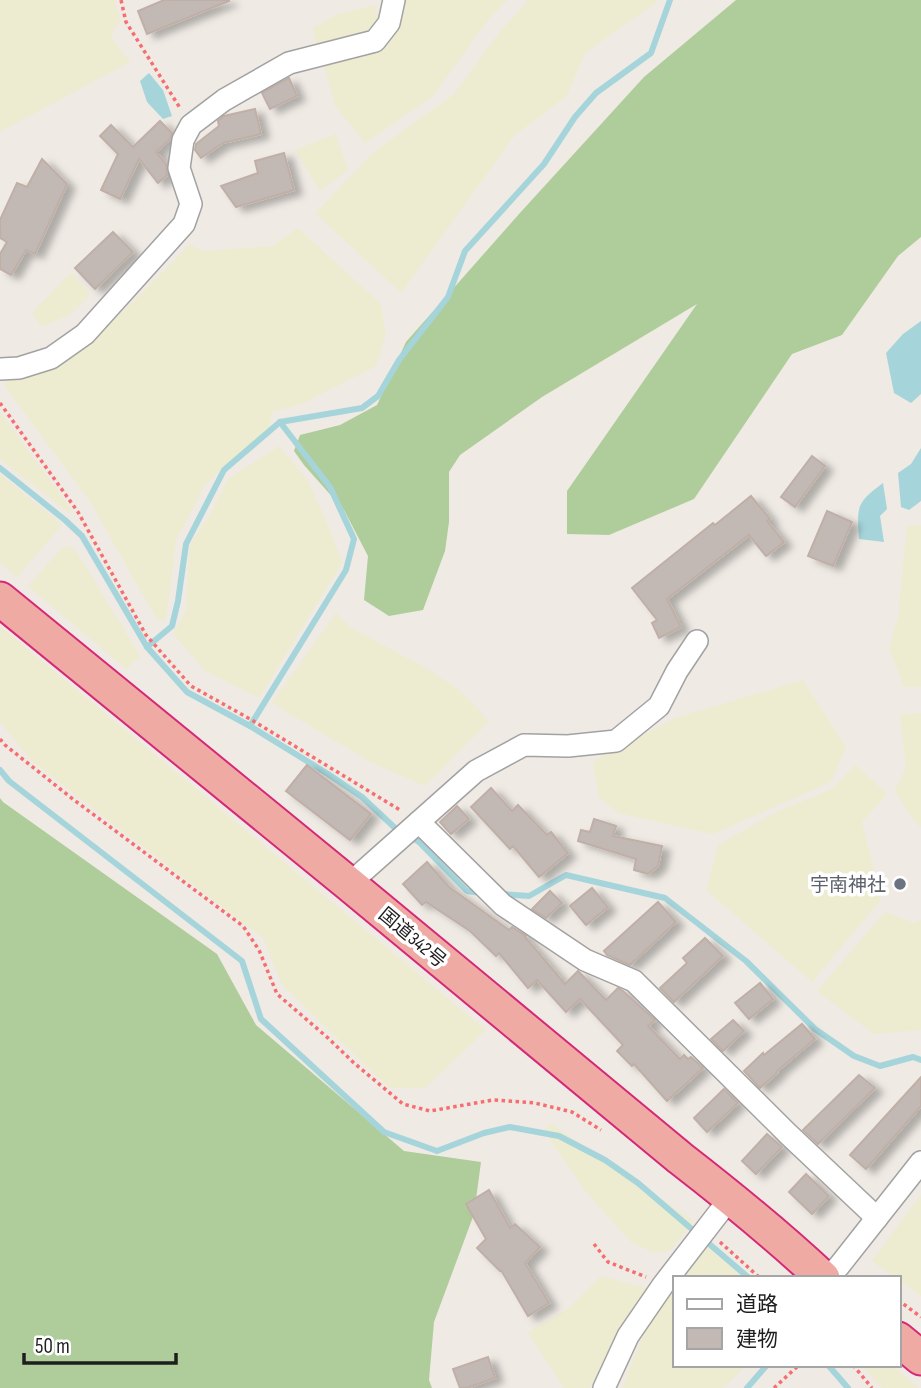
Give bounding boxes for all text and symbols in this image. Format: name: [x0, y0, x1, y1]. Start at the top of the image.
place label: 宇南神社: [810, 874, 886, 897]
marker: 宇南神社: [892, 876, 908, 892]
street label: 国道342号: [374, 903, 450, 973]
legend: [673, 1276, 900, 1367]
text: 道路: [736, 1292, 778, 1317]
scale bar: [24, 1322, 177, 1366]
text: 建物: [736, 1327, 778, 1352]
text: 50 m: [35, 1334, 70, 1359]

